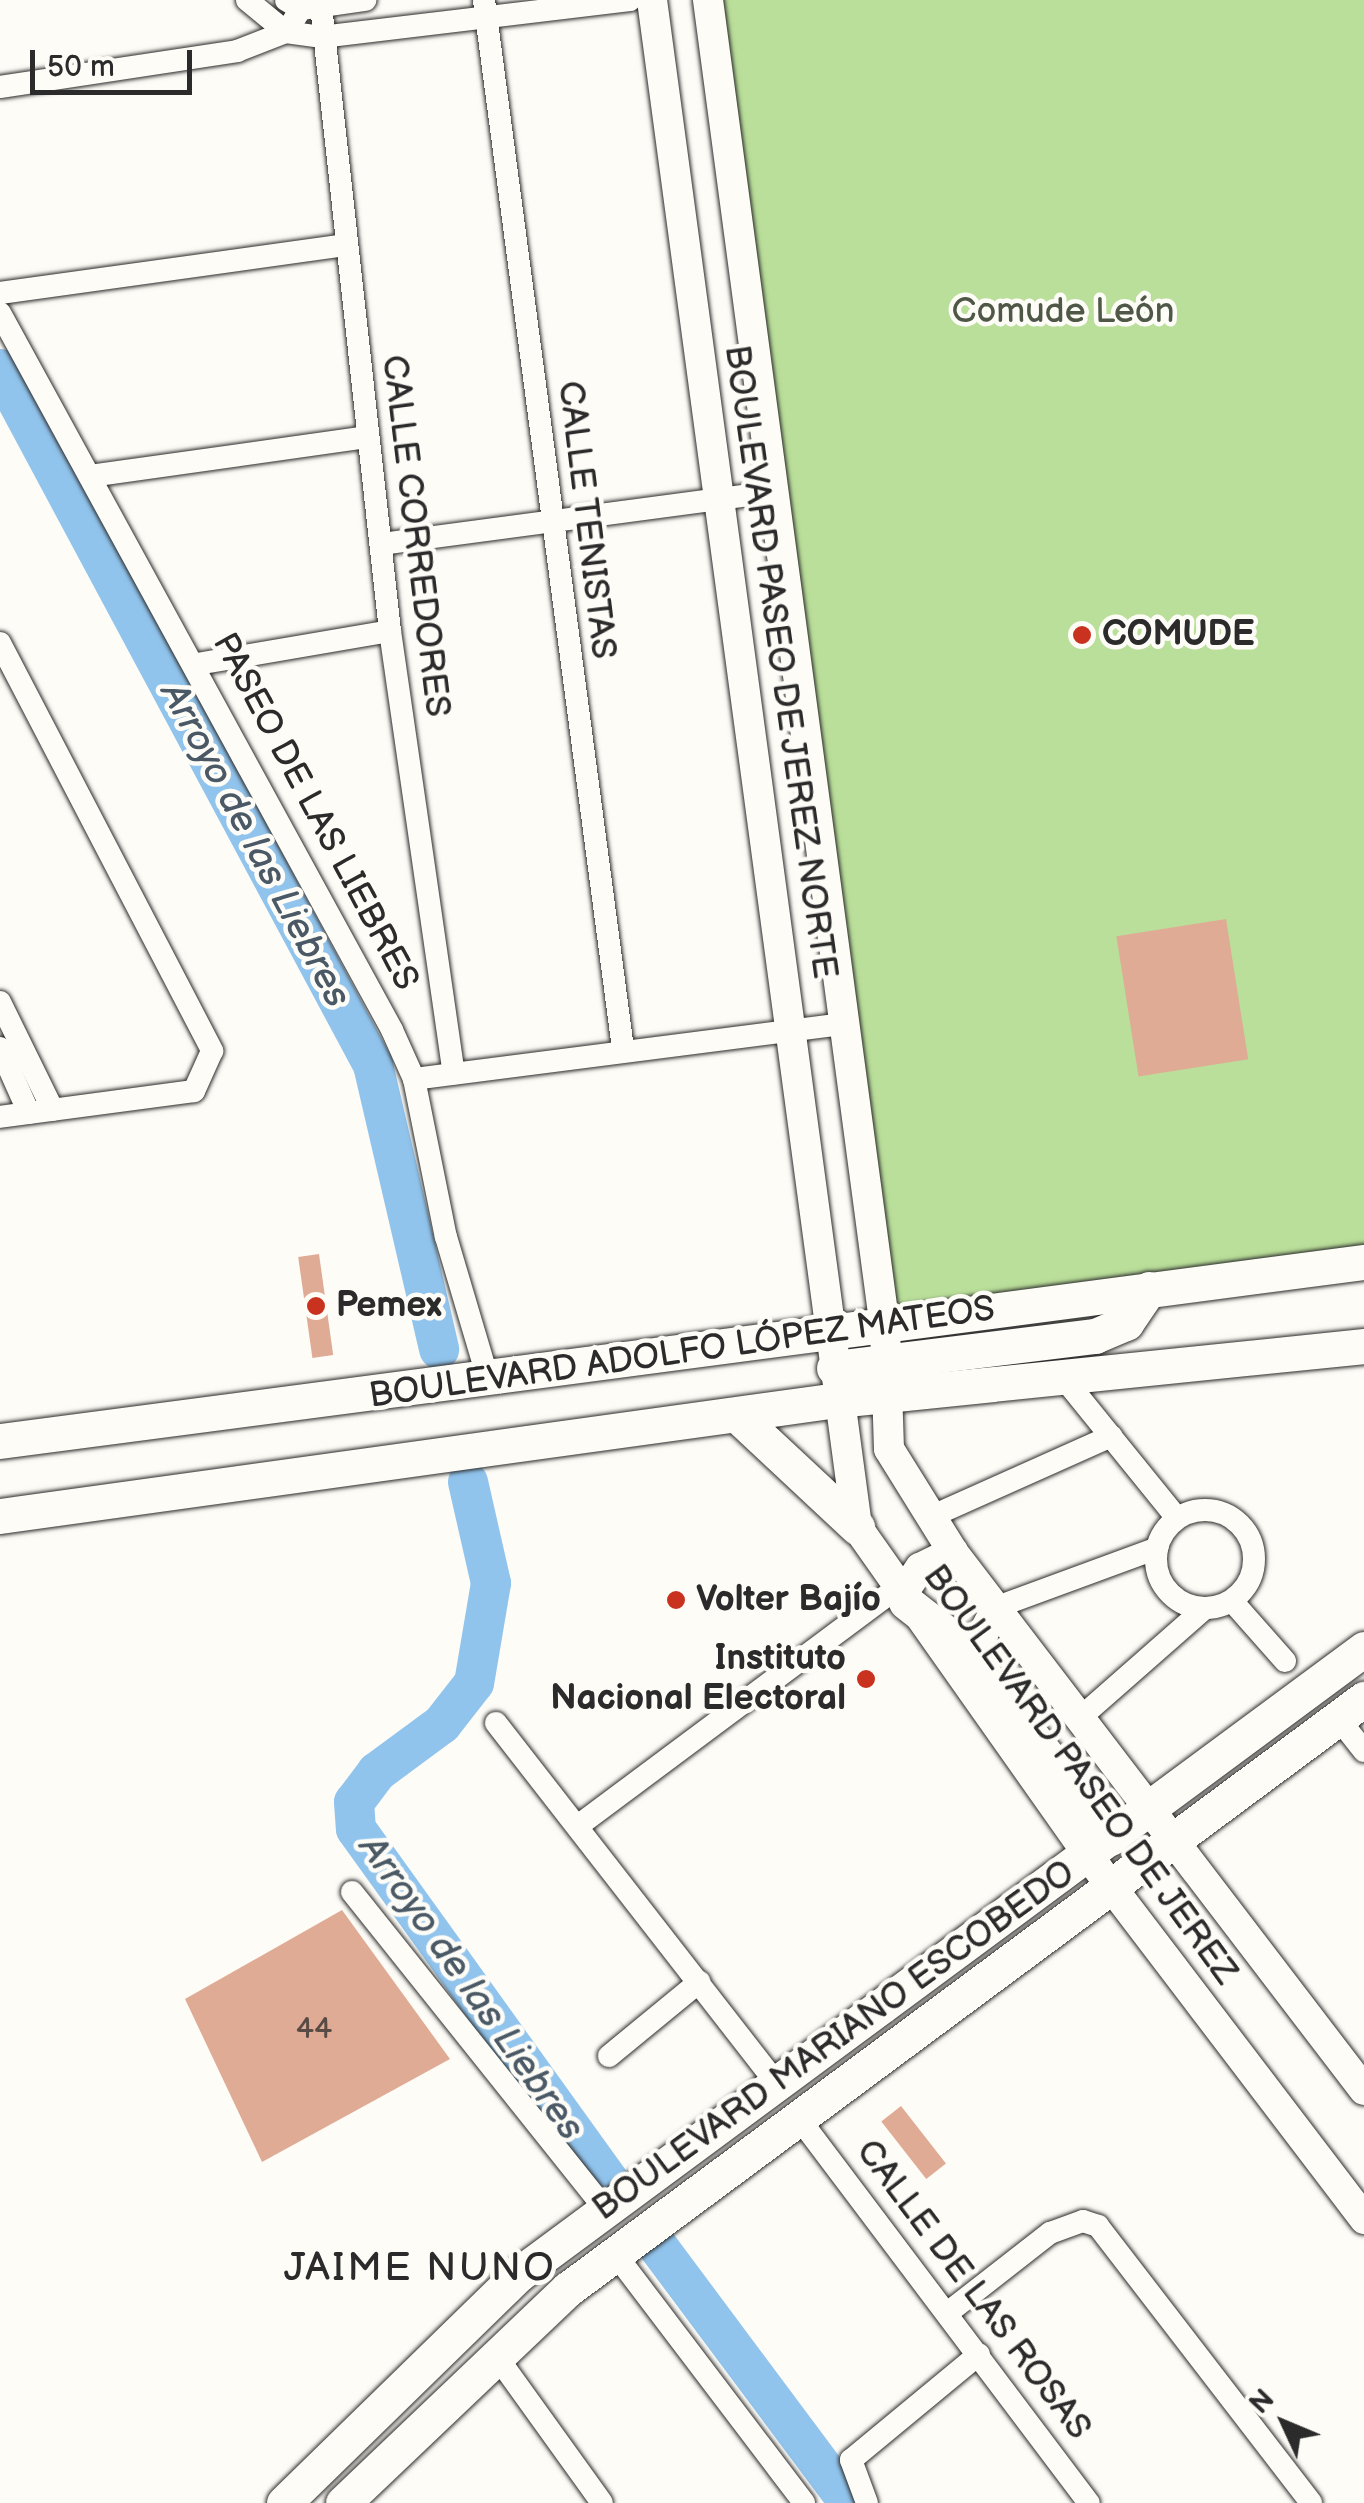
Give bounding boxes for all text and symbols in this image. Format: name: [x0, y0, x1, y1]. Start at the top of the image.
scale bar: [35, 30, 198, 92]
text: 50 m: [47, 49, 115, 85]
park label: Comude León: [952, 291, 1174, 333]
street label: BOULEVARD PASEO DE JEREZ NORTE: [715, 342, 845, 982]
street label: CALLE CORREDORES: [372, 353, 458, 719]
street label: CALLE TENISTAS: [548, 378, 624, 662]
place label: COMUDE: [1102, 614, 1255, 656]
marker: COMUDE: [1071, 624, 1093, 646]
street label: PASEO DE LAS LIEBRES: [203, 626, 427, 998]
water label: Arroyo de las Liebres: [150, 675, 360, 1015]
place label: Pemex: [336, 1285, 442, 1327]
street label: BOULEVARD ADOLFO LÓPEZ MATEOS: [366, 1288, 998, 1418]
marker: Pemex: [305, 1295, 327, 1317]
street label: BOULEVARD PASEO DE JEREZ: [913, 1556, 1247, 1994]
place label: Volter Bajío: [696, 1579, 881, 1621]
marker: Volter Bajío: [665, 1589, 687, 1611]
place label: Instituto Nacional Electoral: [550, 1638, 846, 1720]
marker: Instituto Nacional Electoral: [855, 1668, 877, 1690]
water label: Arroyo de las Liebres: [349, 1827, 593, 2149]
street label: BOULEVARD MARIANO ESCOBEDO: [585, 1852, 1083, 2230]
house number: 44: [296, 2011, 332, 2047]
street label: CALLE DE LAS ROSAS: [847, 2132, 1099, 2448]
district label: JAIME NUNO: [284, 2244, 556, 2292]
north arrow: [1234, 2373, 1334, 2473]
text: N: [1243, 2383, 1281, 2421]

